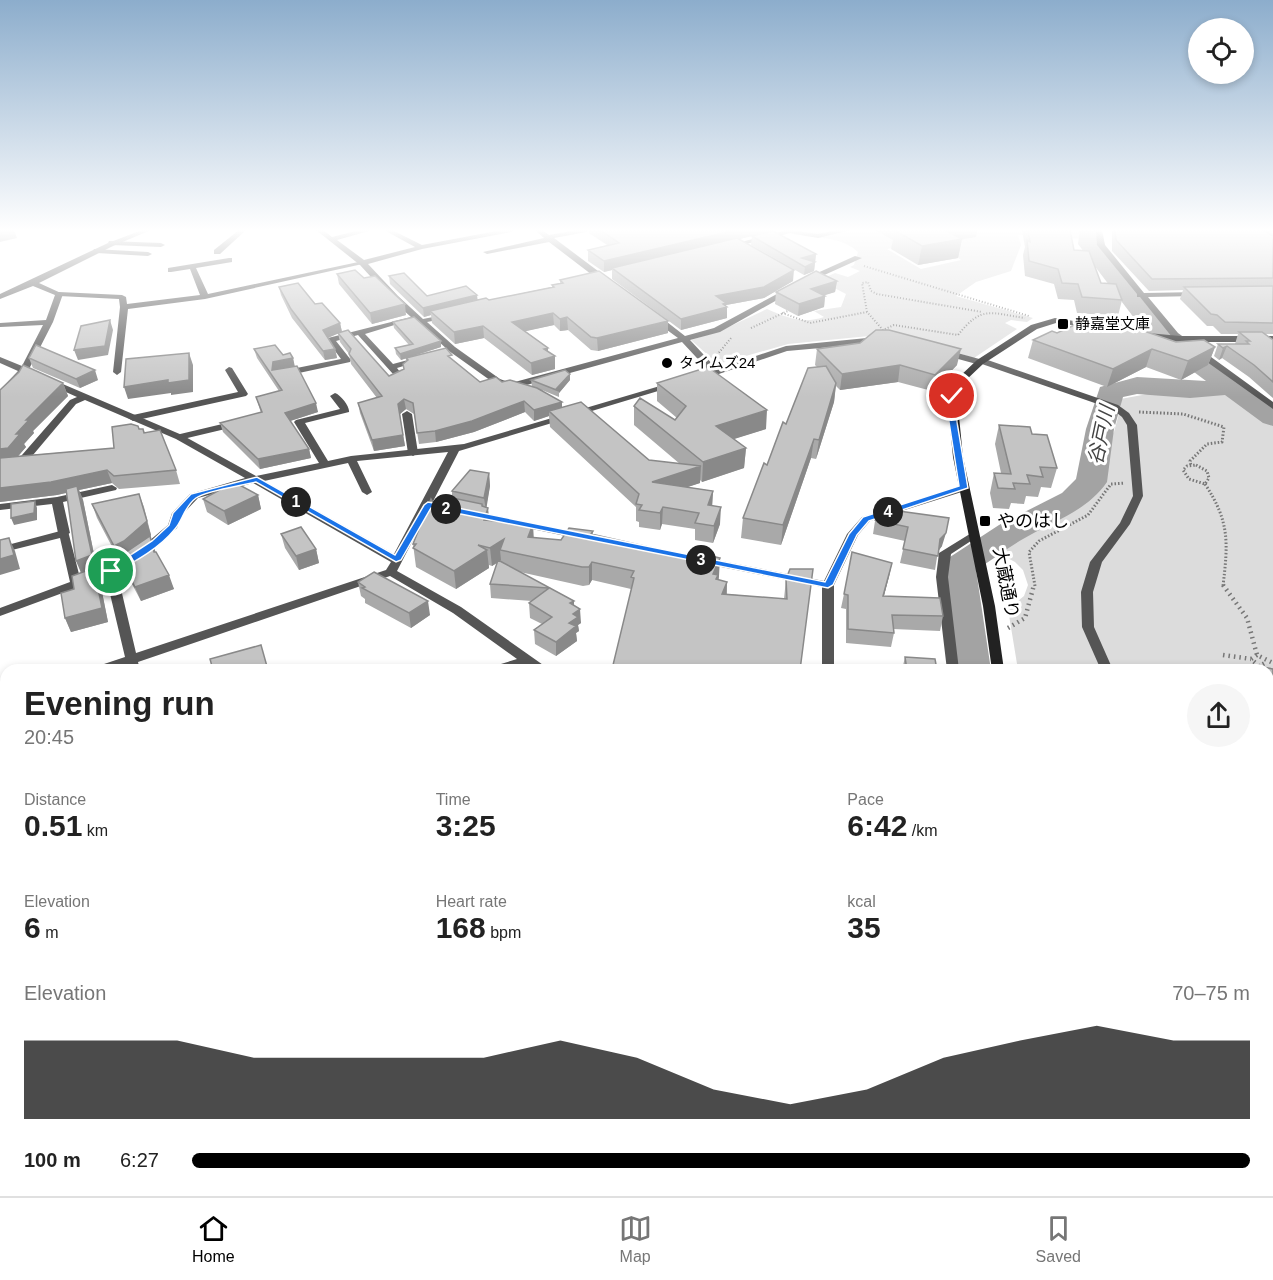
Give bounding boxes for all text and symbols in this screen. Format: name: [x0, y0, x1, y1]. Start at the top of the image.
map controls: [1188, 18, 1254, 84]
button: locate: [1188, 18, 1254, 84]
place label: 静嘉堂文庫: [1075, 315, 1150, 332]
marker: 静嘉堂文庫: [1056, 317, 1070, 331]
place label: タイムズ24: [679, 354, 755, 371]
marker: タイムズ24: [660, 356, 674, 370]
pin: [926, 370, 977, 421]
icon: check: [935, 379, 968, 412]
water label: 谷戸川: [1084, 401, 1118, 467]
pin: 1: [281, 487, 311, 517]
text: 1: [292, 493, 300, 510]
pin: 2: [431, 494, 461, 524]
pin: 4: [873, 497, 903, 527]
text: 2: [442, 500, 450, 517]
text: 4: [884, 503, 892, 520]
place label: やのはし: [997, 511, 1069, 531]
marker: やのはし: [978, 514, 992, 528]
pin: [85, 545, 136, 596]
pin: 3: [686, 545, 716, 575]
street label: 大蔵通り: [989, 546, 1023, 620]
text: 3: [697, 551, 705, 568]
icon: arrive: [94, 554, 127, 587]
button: share: [1187, 684, 1250, 747]
text: Evening run: [24, 685, 215, 722]
text: 20:45: [24, 726, 74, 748]
text: Distance: [24, 791, 86, 808]
text: Time: [436, 791, 471, 808]
text: Pace: [847, 791, 884, 808]
text: 0.51: [24, 809, 82, 842]
text: 3:25: [436, 809, 496, 842]
text: 6:42: [847, 809, 907, 842]
text: km: [82, 822, 108, 839]
text: /km: [907, 822, 938, 839]
text: Elevation: [24, 893, 90, 910]
text: Heart rate: [436, 893, 507, 910]
text: kcal: [847, 893, 876, 910]
text: 6: [24, 911, 41, 944]
text: 168: [436, 911, 486, 944]
text: 35: [847, 911, 881, 944]
text: m: [41, 924, 58, 941]
text: bpm: [486, 924, 521, 941]
text: Elevation: [24, 982, 106, 1004]
text: 70–75 m: [1172, 982, 1250, 1004]
text: 100 m: [24, 1149, 81, 1171]
text: 6:27: [120, 1149, 159, 1171]
tab: Home: [192, 1212, 235, 1266]
tab: Map: [619, 1212, 652, 1266]
tab: Saved: [1036, 1212, 1081, 1266]

